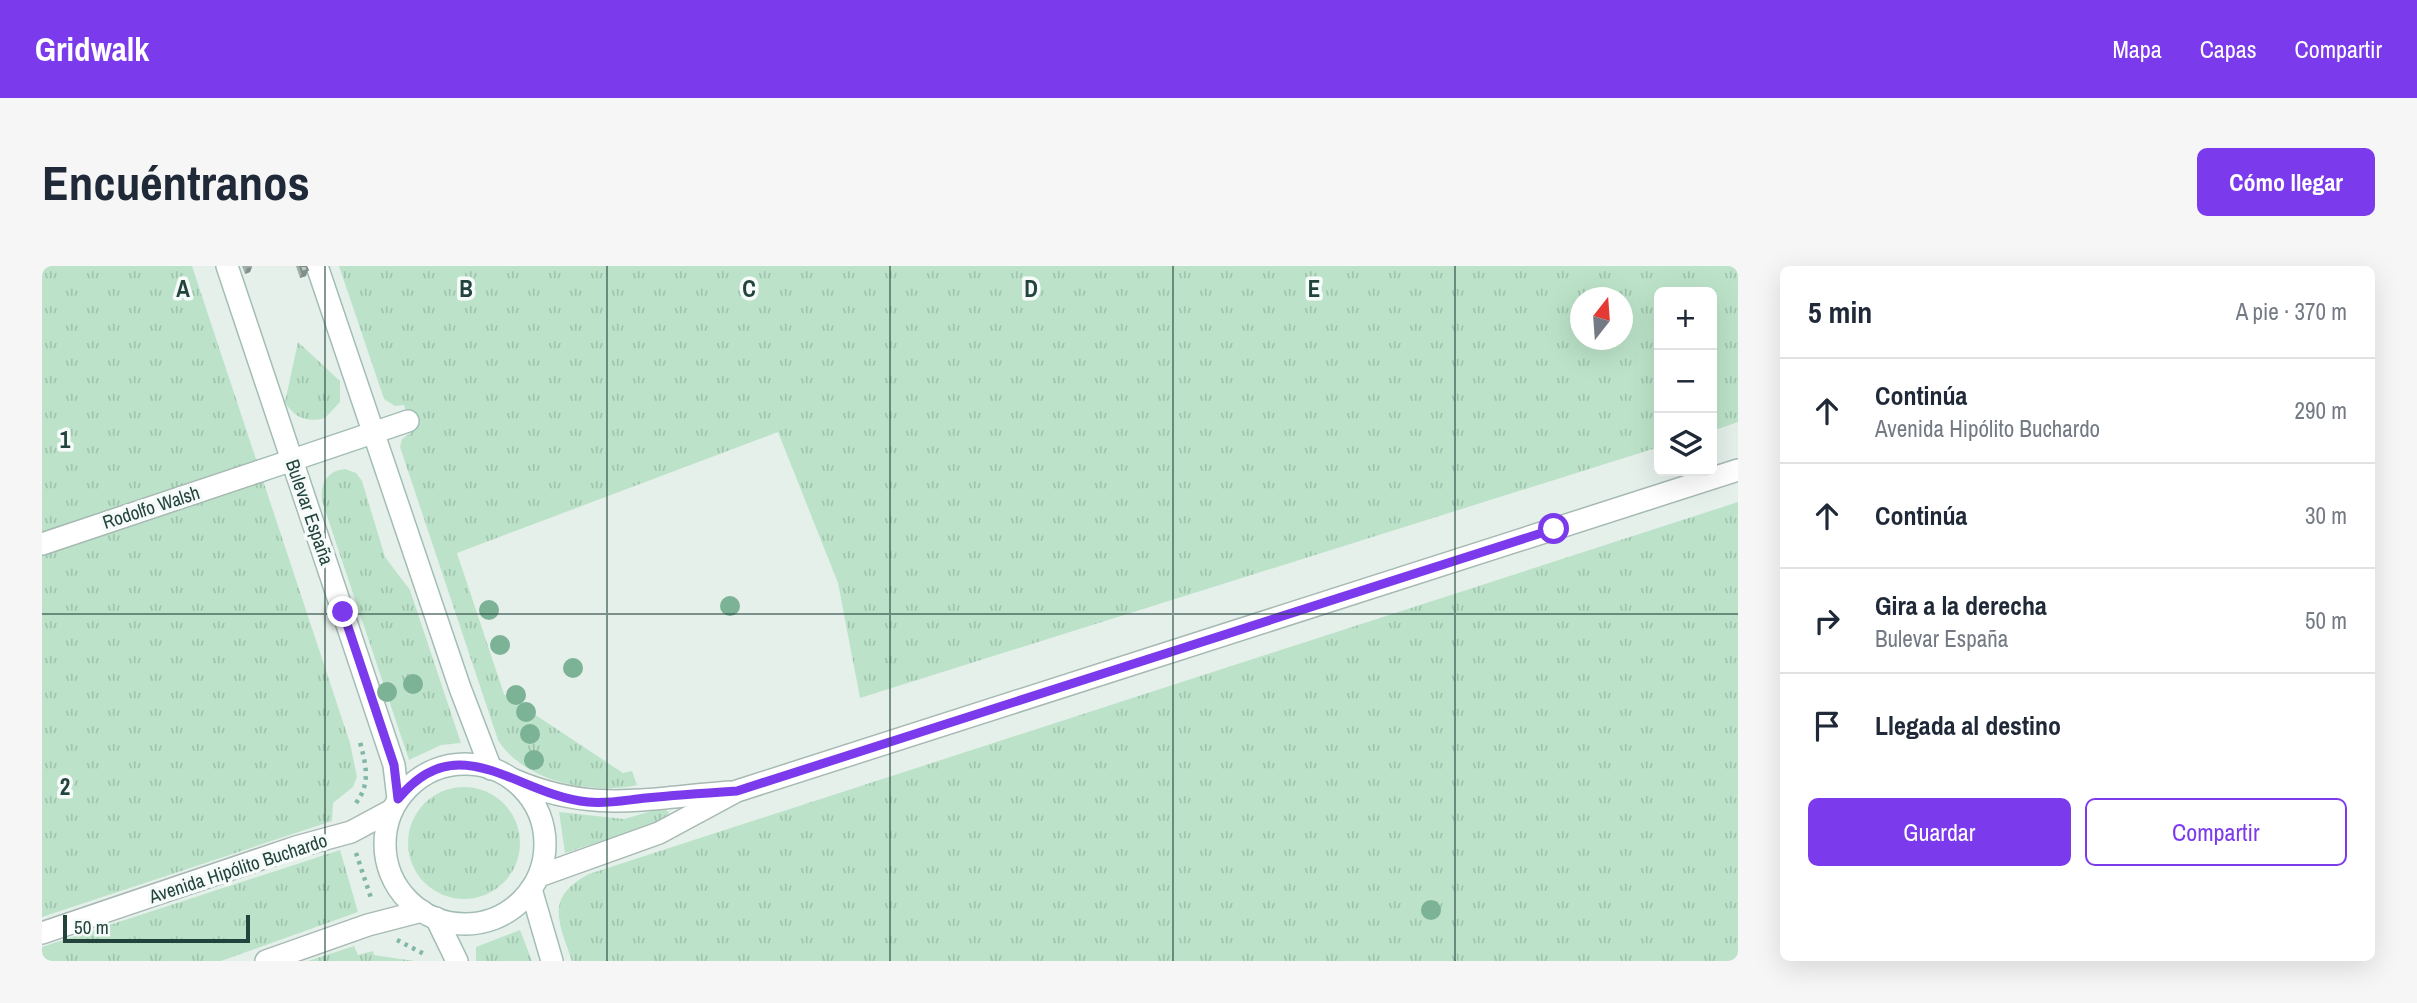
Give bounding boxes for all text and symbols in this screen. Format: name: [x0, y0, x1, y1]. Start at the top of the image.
text: Gridwalk: [35, 27, 149, 71]
text: Mapa: [2112, 33, 2162, 65]
text: Capas: [2200, 33, 2257, 65]
text: Compartir: [2295, 33, 2382, 65]
button: Cómo llegar: [2197, 148, 2375, 216]
text: Encuéntranos: [42, 149, 310, 215]
text: A: [176, 273, 190, 304]
text: B: [459, 273, 473, 304]
text: C: [742, 273, 756, 304]
text: D: [1024, 273, 1038, 304]
text: E: [1308, 273, 1320, 304]
north arrow: [1570, 287, 1633, 350]
map controls: [1654, 287, 1717, 476]
button: +: [1654, 287, 1717, 350]
text: 5 min: [1808, 292, 1872, 332]
text: A pie · 370 m: [2236, 296, 2347, 327]
button: −: [1654, 350, 1717, 413]
text: Continúa: [1875, 378, 1967, 413]
icon: ahead: [1808, 392, 1846, 430]
text: 290 m: [2295, 395, 2347, 426]
button: layers: [1654, 413, 1717, 476]
text: Avenida Hipólito Buchardo: [1875, 413, 2100, 444]
text: 1: [60, 424, 71, 455]
street label: Bulevar España: [280, 456, 340, 569]
street label: Rodolfo Walsh: [99, 479, 203, 535]
icon: ahead: [1808, 497, 1846, 535]
text: Continúa: [1875, 498, 1967, 533]
text: 30 m: [2305, 500, 2347, 531]
route start: [1538, 513, 1569, 544]
text: Gira a la derecha: [1875, 588, 2047, 623]
route end: [327, 596, 358, 627]
icon: right: [1808, 602, 1846, 640]
text: 50 m: [2305, 605, 2347, 636]
text: Bulevar España: [1875, 623, 2008, 654]
icon: arrive: [1808, 707, 1846, 745]
text: Llegada al destino: [1875, 708, 2061, 743]
text: 2: [60, 771, 70, 802]
button: Guardar: [1808, 798, 2071, 866]
button: Compartir: [2085, 798, 2347, 866]
street label: Avenida Hipólito Buchardo: [145, 827, 330, 909]
scale bar: [63, 912, 250, 944]
text: 50 m: [74, 914, 109, 940]

